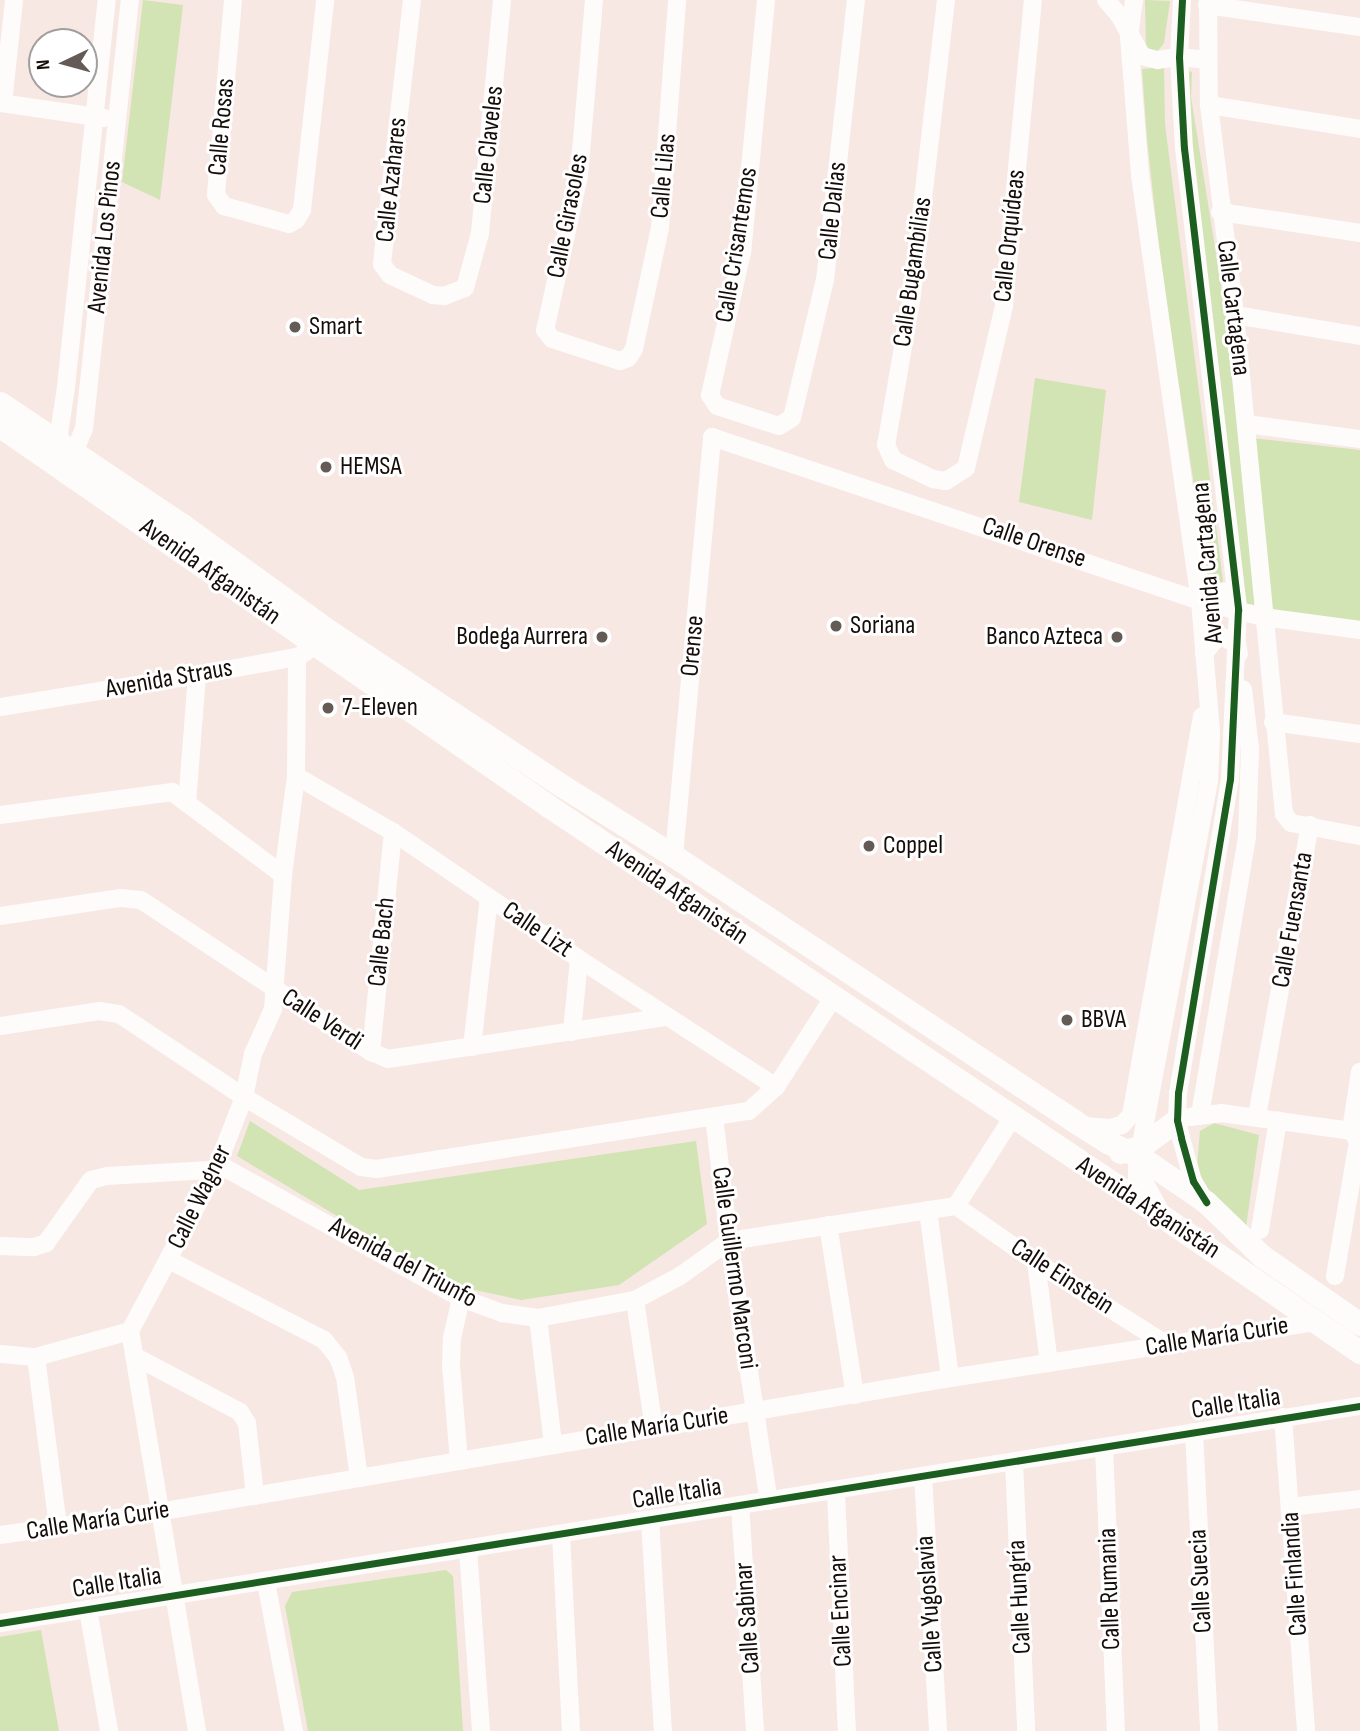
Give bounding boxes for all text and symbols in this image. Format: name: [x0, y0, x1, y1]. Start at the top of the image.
north arrow: [28, 28, 98, 98]
text: N: [32, 59, 55, 71]
street label: Calle Rosas: [202, 77, 242, 177]
street label: Calle Claveles: [467, 84, 511, 206]
street label: Calle Azahares: [370, 116, 414, 244]
street label: Calle Lilas: [645, 132, 683, 220]
street label: Calle Girasoles: [541, 151, 595, 281]
street label: Avenida Los Pinos: [82, 159, 128, 315]
street label: Calle Dalias: [812, 160, 854, 262]
street label: Calle Crisantemos: [709, 165, 765, 325]
street label: Calle Orquídeas: [988, 168, 1032, 304]
street label: Calle Bugambilias: [887, 195, 939, 349]
street label: Calle Cartagena: [1209, 239, 1257, 377]
place label: Smart: [309, 311, 363, 343]
marker: Smart: [287, 319, 303, 335]
place label: HEMSA: [340, 451, 402, 483]
marker: HEMSA: [318, 459, 334, 475]
street label: Avenida Cartagena: [1185, 481, 1231, 645]
street label: Calle Orense: [978, 511, 1090, 575]
street label: Avenida Afganistán: [134, 512, 286, 632]
place label: Soriana: [850, 610, 915, 642]
street label: Orense: [675, 614, 711, 678]
marker: Soriana: [828, 618, 844, 634]
place label: Bodega Aurrera: [456, 621, 588, 653]
place label: Banco Azteca: [986, 621, 1103, 653]
marker: Bodega Aurrera: [594, 629, 610, 645]
marker: Banco Azteca: [1109, 629, 1125, 645]
street label: Avenida Straus: [103, 652, 235, 706]
place label: 7-Eleven: [342, 692, 418, 724]
marker: 7-Eleven: [320, 700, 336, 716]
place label: Coppel: [883, 830, 943, 862]
street label: Avenida Afganistán: [600, 834, 754, 952]
marker: Coppel: [861, 838, 877, 854]
street label: Calle Fuensanta: [1266, 850, 1320, 990]
street label: Calle Lizt: [496, 895, 578, 965]
street label: Calle Bach: [362, 896, 402, 988]
street label: Calle Verdi: [276, 982, 368, 1058]
place label: BBVA: [1081, 1004, 1126, 1036]
marker: BBVA: [1059, 1012, 1075, 1028]
street label: Calle Wagner: [161, 1140, 239, 1254]
street label: Avenida Afganistán: [1070, 1150, 1226, 1266]
street label: Calle Guillermo Marconi: [704, 1165, 764, 1371]
street label: Avenida del Triunfo: [324, 1211, 482, 1315]
street label: Calle Einstein: [1005, 1232, 1119, 1322]
street label: Calle María Curie: [1143, 1310, 1291, 1364]
street label: Calle Italia: [1189, 1382, 1283, 1426]
street label: Calle María Curie: [583, 1400, 731, 1454]
street label: Calle Italia: [630, 1472, 724, 1516]
street label: Calle María Curie: [24, 1494, 172, 1548]
street label: Calle Finlandia: [1275, 1511, 1315, 1637]
street label: Calle Rumania: [1092, 1527, 1128, 1651]
street label: Calle Suecia: [1183, 1528, 1219, 1634]
street label: Calle Yugoslavia: [910, 1535, 950, 1673]
street label: Calle Hungría: [1001, 1539, 1039, 1655]
street label: Calle Encinar: [822, 1554, 860, 1668]
street label: Calle Italia: [70, 1561, 164, 1605]
street label: Calle Sabinar: [729, 1561, 767, 1675]

